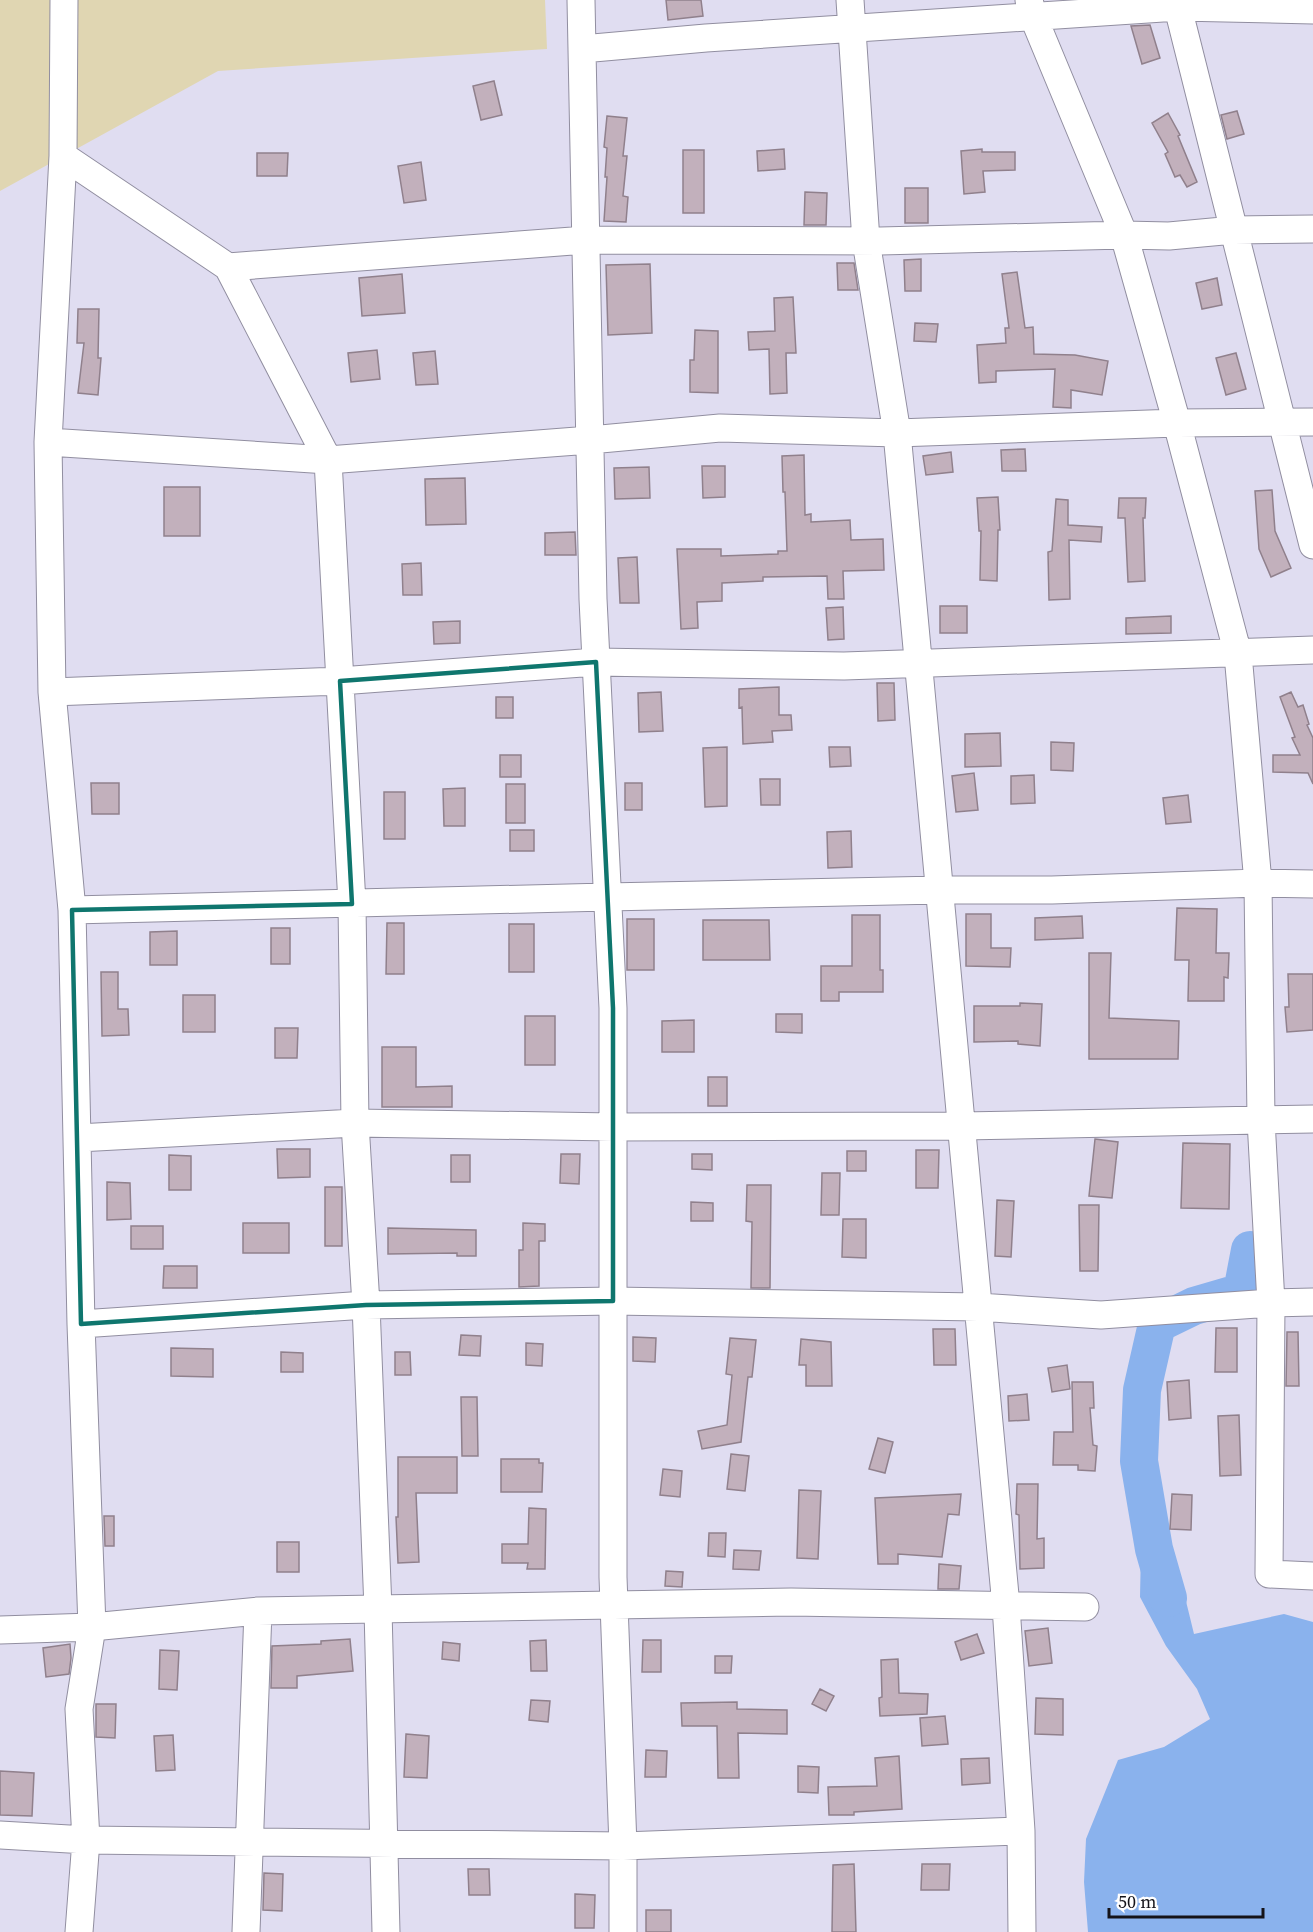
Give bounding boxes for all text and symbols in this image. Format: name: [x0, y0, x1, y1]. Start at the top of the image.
scale bar: [1109, 1881, 1264, 1919]
text: 50 m: [1118, 1889, 1156, 1914]

